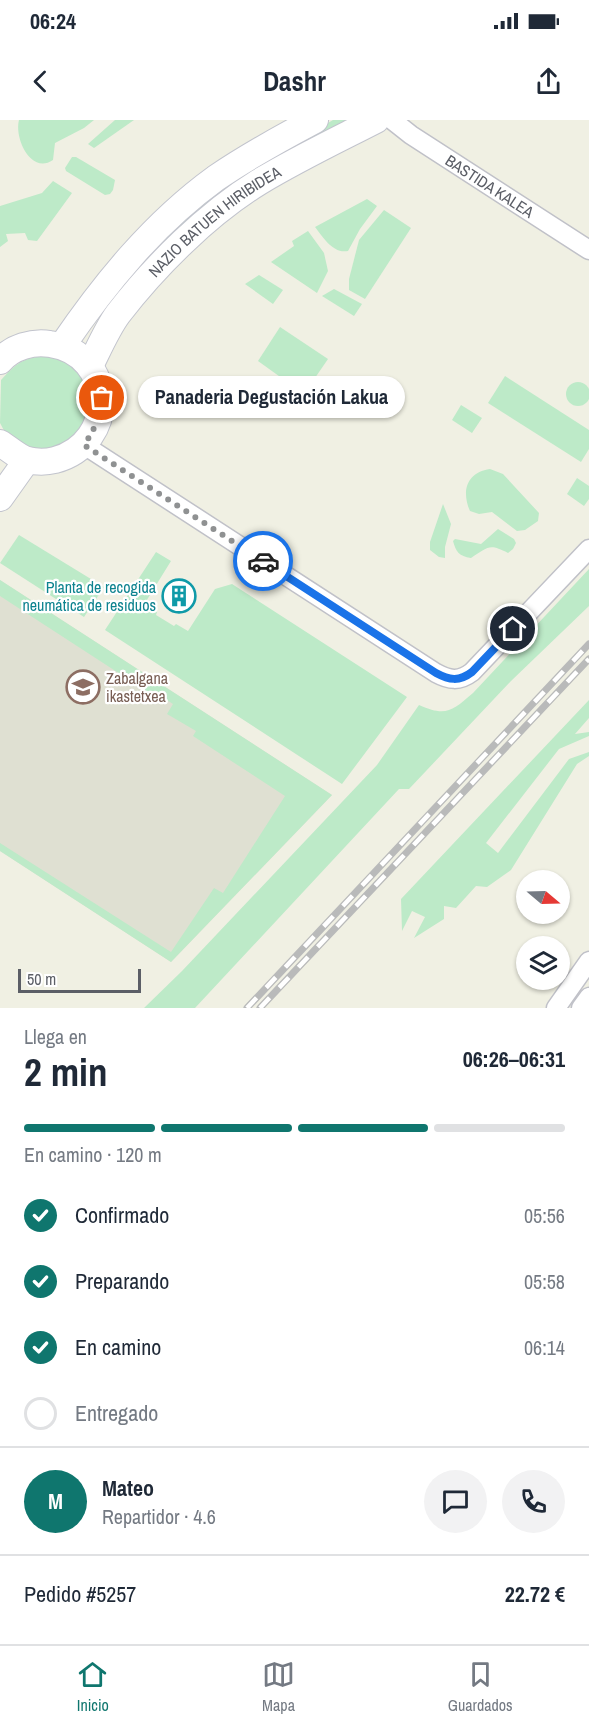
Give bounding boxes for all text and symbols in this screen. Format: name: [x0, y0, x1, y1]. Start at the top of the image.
text: 06:24: [30, 6, 76, 36]
text: Dashr: [263, 63, 326, 99]
icon: back: [24, 65, 57, 98]
icon: share: [532, 65, 565, 98]
street label: BASTIDA KALEA: [441, 149, 539, 223]
street label: NAZIO BATUEN HIRIBIDEA: [143, 160, 285, 282]
pin: [76, 372, 127, 423]
callout: Panaderia Degustación Lakua: [138, 377, 405, 419]
icon: bag: [85, 381, 118, 414]
text: Panaderia Degustación Lakua: [155, 383, 388, 410]
courier: [233, 531, 293, 591]
icon: car: [247, 545, 280, 578]
place label: Planta de recogida neumática de residuos: [23, 576, 157, 616]
building icon: Planta de recogida neumática de residuos: [161, 578, 197, 614]
pin: [487, 603, 538, 654]
icon: home: [496, 612, 529, 645]
place label: Zabalgana ikastetxea: [106, 667, 169, 707]
school or university icon: Zabalgana ikastetxea: [65, 669, 101, 705]
north arrow: [516, 870, 570, 924]
map controls: [516, 870, 570, 990]
button: layers: [516, 936, 570, 990]
scale bar: [18, 966, 141, 994]
text: 50 m: [27, 968, 56, 990]
text: Llega en: [24, 1023, 87, 1050]
text: 06:26–06:31: [463, 1044, 565, 1074]
text: 2 min: [24, 1046, 108, 1098]
text: En camino · 120 m: [24, 1141, 162, 1168]
icon: check: [24, 1199, 57, 1232]
text: Confirmado: [75, 1200, 169, 1230]
text: 05:56: [524, 1202, 565, 1229]
icon: check: [24, 1265, 57, 1298]
text: Preparando: [75, 1266, 169, 1296]
text: 05:58: [524, 1268, 565, 1295]
icon: check: [24, 1331, 57, 1364]
text: En camino: [75, 1332, 161, 1362]
text: 06:14: [524, 1334, 565, 1361]
text: Entregado: [75, 1398, 158, 1428]
button: chat: [424, 1470, 487, 1533]
button: phone: [502, 1470, 565, 1533]
text: Mateo: [102, 1473, 154, 1503]
text: M: [48, 1486, 63, 1516]
text: Repartidor · 4.6: [102, 1503, 216, 1530]
text: Pedido #5257: [24, 1579, 136, 1609]
text: 22.72 €: [505, 1579, 565, 1609]
tab: Inicio: [76, 1658, 109, 1716]
tab: Mapa: [262, 1658, 295, 1716]
tab: Guardados: [448, 1658, 513, 1716]

